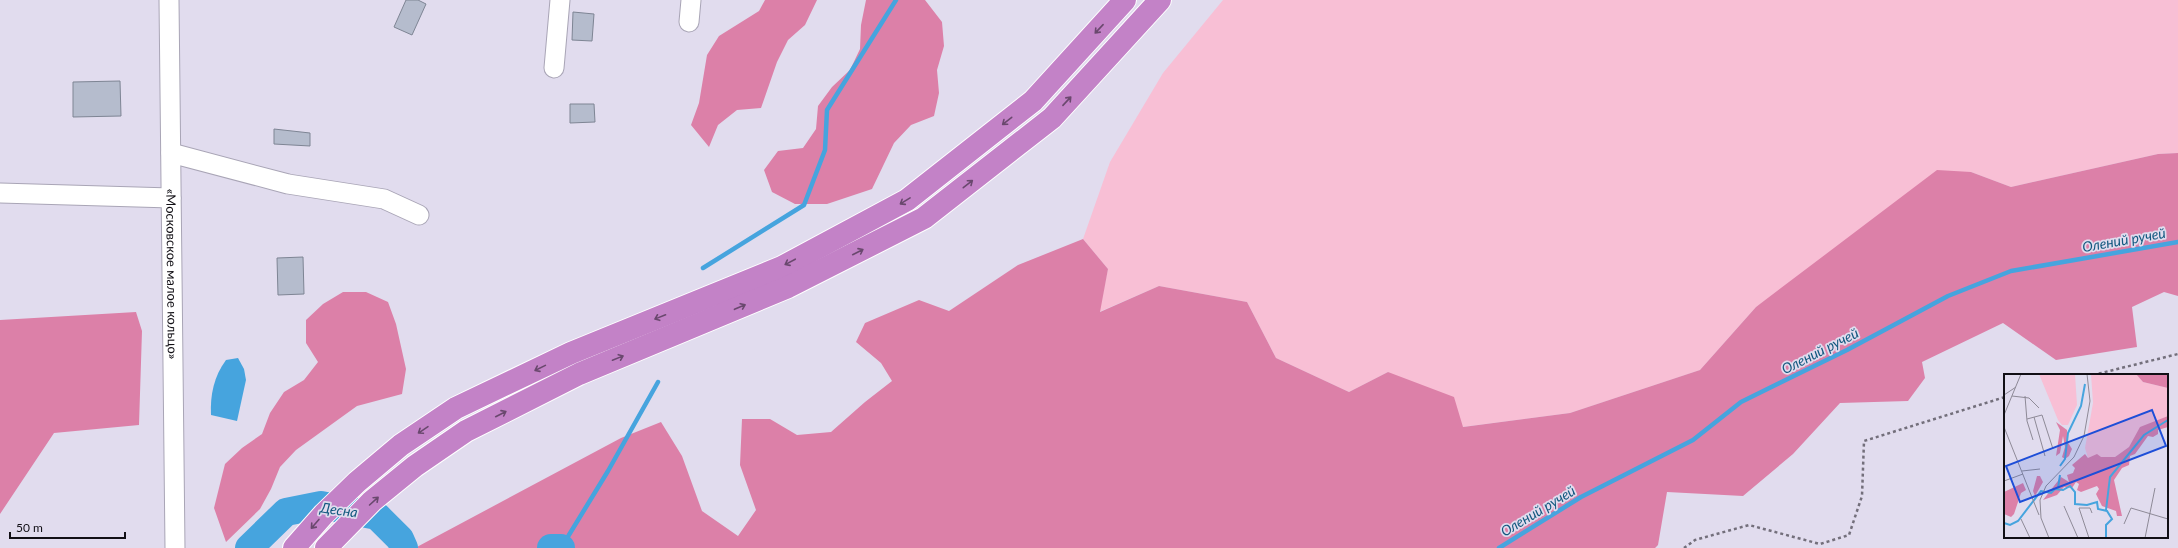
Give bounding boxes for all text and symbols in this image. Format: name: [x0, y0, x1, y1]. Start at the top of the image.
one-way arrow: [1094, 24, 1104, 34]
one-way arrow: [1063, 96, 1072, 106]
one-way arrow: [1002, 116, 1013, 125]
one-way arrow: [962, 180, 973, 188]
street label: «Московское малое кольцо»: [163, 189, 181, 359]
one-way arrow: [899, 197, 911, 205]
water label: Олений ручей: [2081, 224, 2167, 255]
one-way arrow: [852, 248, 864, 255]
one-way arrow: [785, 259, 797, 266]
one-way arrow: [734, 303, 746, 311]
one-way arrow: [654, 314, 666, 321]
water label: Олений ручей: [1778, 324, 1861, 377]
one-way arrow: [611, 354, 623, 361]
one-way arrow: [534, 365, 546, 372]
inset map: [2004, 374, 2168, 538]
one-way arrow: [494, 410, 506, 417]
one-way arrow: [418, 426, 429, 434]
water label: Олений ручей: [1497, 482, 1578, 540]
one-way arrow: [368, 496, 379, 505]
water label: Десна: [318, 498, 359, 521]
scale bar: [10, 514, 125, 540]
one-way arrow: [310, 519, 319, 530]
text: 50 m: [16, 520, 43, 535]

